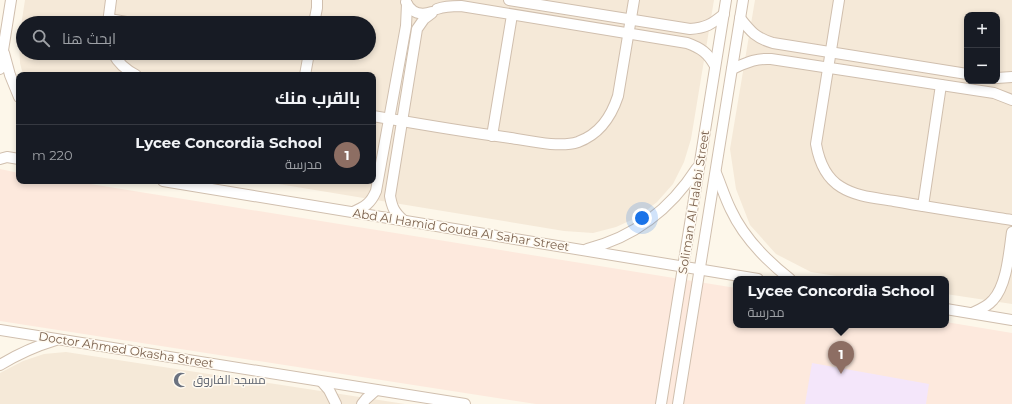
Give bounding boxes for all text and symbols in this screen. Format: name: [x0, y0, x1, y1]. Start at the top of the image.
map controls: [964, 12, 1000, 84]
button: +: [964, 12, 1000, 48]
search box: [16, 16, 376, 60]
icon: search: [30, 27, 52, 49]
text: ابحث هنا: [62, 29, 116, 48]
button: −: [964, 48, 1000, 84]
text: بالقرب منك: [275, 88, 360, 108]
street label: Soliman Al Halabi Street: [675, 129, 712, 275]
text: Lycee Concordia School: [135, 133, 322, 152]
text: 220 m: [32, 147, 73, 163]
text: 1: [344, 147, 350, 163]
text: مدرسة: [285, 156, 322, 172]
street label: Abd Al Hamid Gouda Al Sahar Street: [352, 205, 571, 254]
your location: [632, 208, 652, 228]
popup: [733, 276, 949, 328]
text: Lycee Concordia School: [748, 281, 934, 300]
text: مدرسة: [748, 304, 785, 320]
street label: Doctor Ahmed Okasha Street: [37, 328, 215, 371]
pin: 1: [828, 341, 854, 374]
mosque icon: مسجد الفاروق: [172, 371, 190, 389]
place label: مسجد الفاروق: [193, 372, 266, 387]

